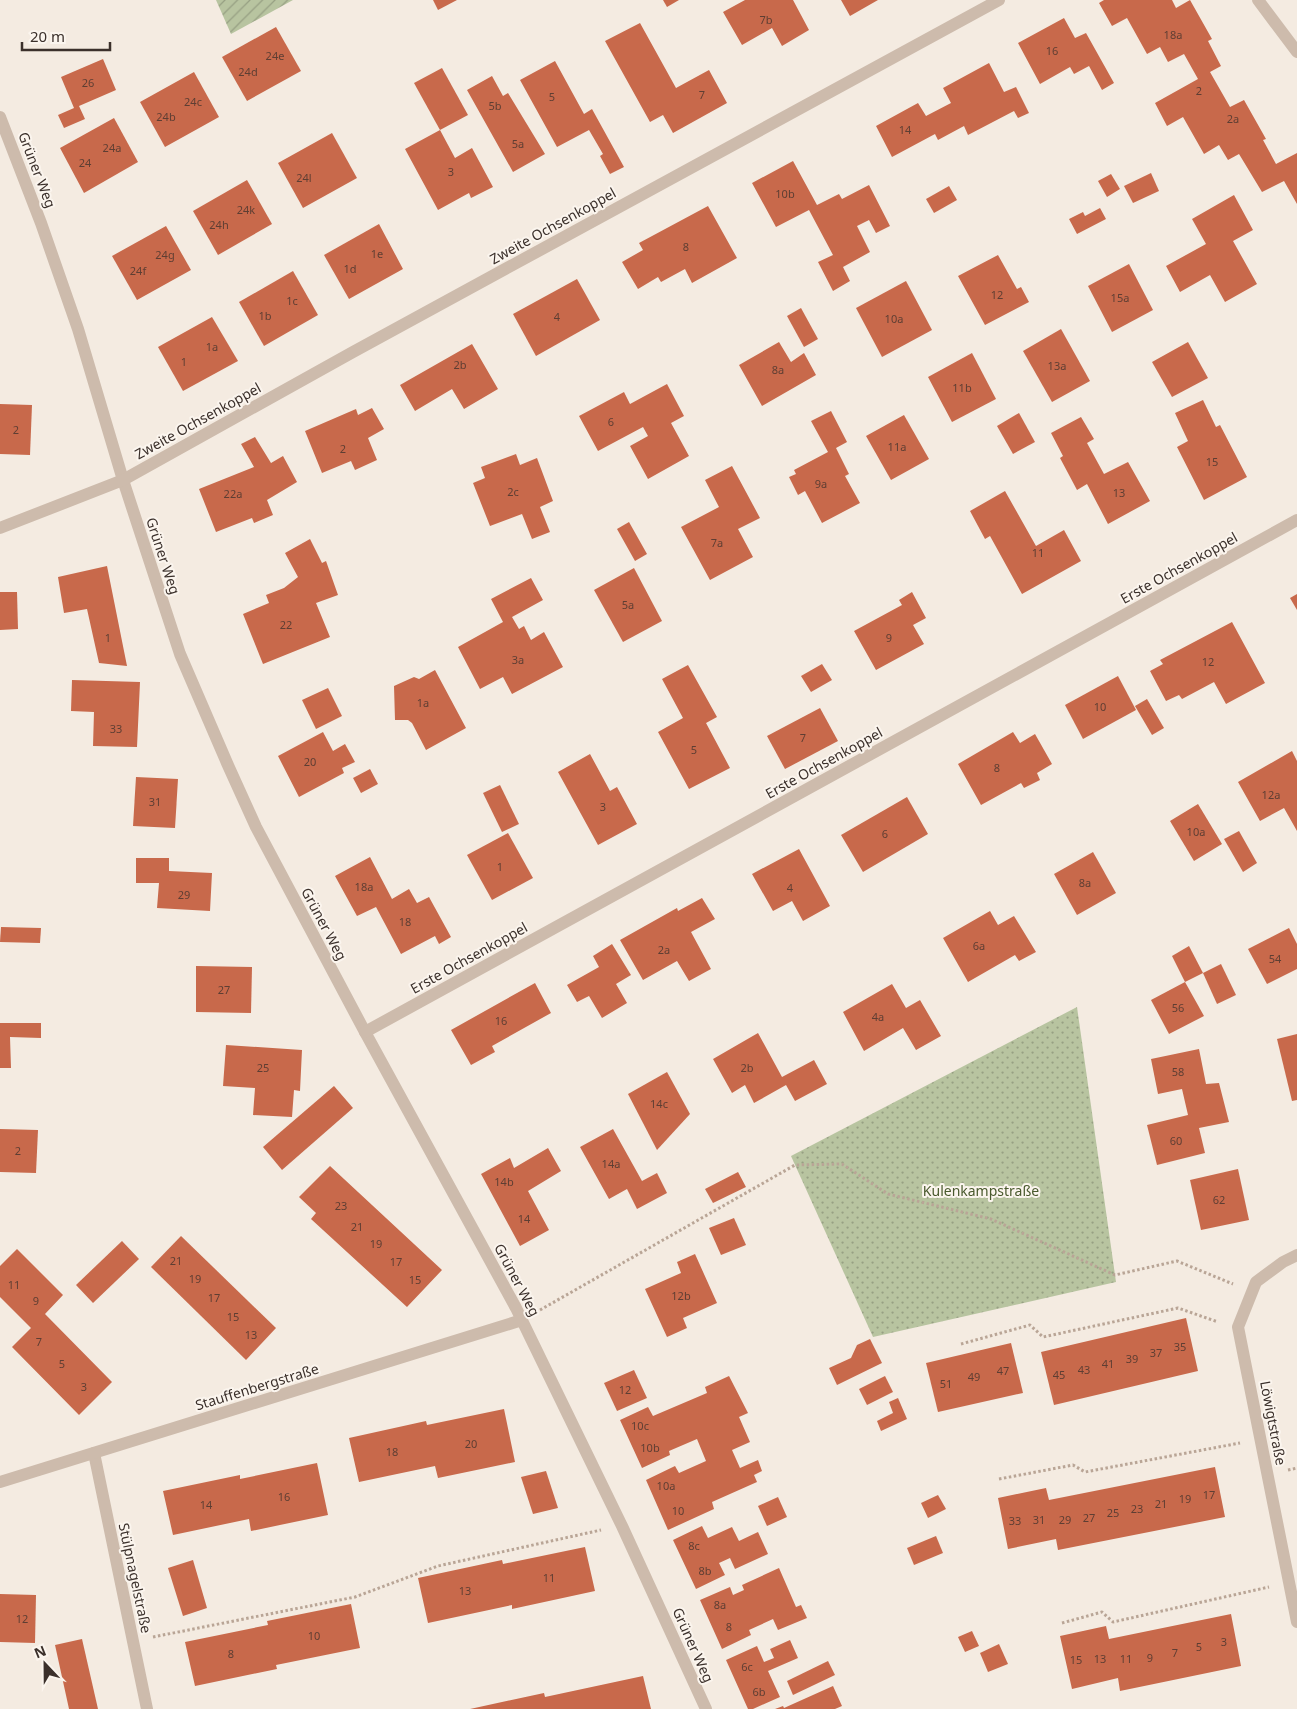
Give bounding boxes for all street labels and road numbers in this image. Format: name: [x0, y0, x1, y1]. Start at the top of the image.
street label: Grüner Weg: [14, 129, 61, 210]
street label: Zweite Ochsenkoppel: [486, 183, 619, 268]
street label: Zweite Ochsenkoppel: [131, 378, 264, 463]
street label: Grüner Weg: [142, 515, 185, 597]
street label: Erste Ochsenkoppel: [1117, 527, 1241, 608]
street label: Erste Ochsenkoppel: [762, 722, 886, 803]
street label: Grüner Weg: [297, 884, 352, 963]
street label: Erste Ochsenkoppel: [407, 917, 531, 998]
street label: Grüner Weg: [490, 1240, 545, 1319]
street label: Stauffenbergstraße: [193, 1359, 321, 1414]
street label: Löwigtstraße: [1256, 1379, 1291, 1467]
street label: Stülpnagelstraße: [115, 1521, 156, 1635]
street label: Grüner Weg: [669, 1604, 718, 1685]

